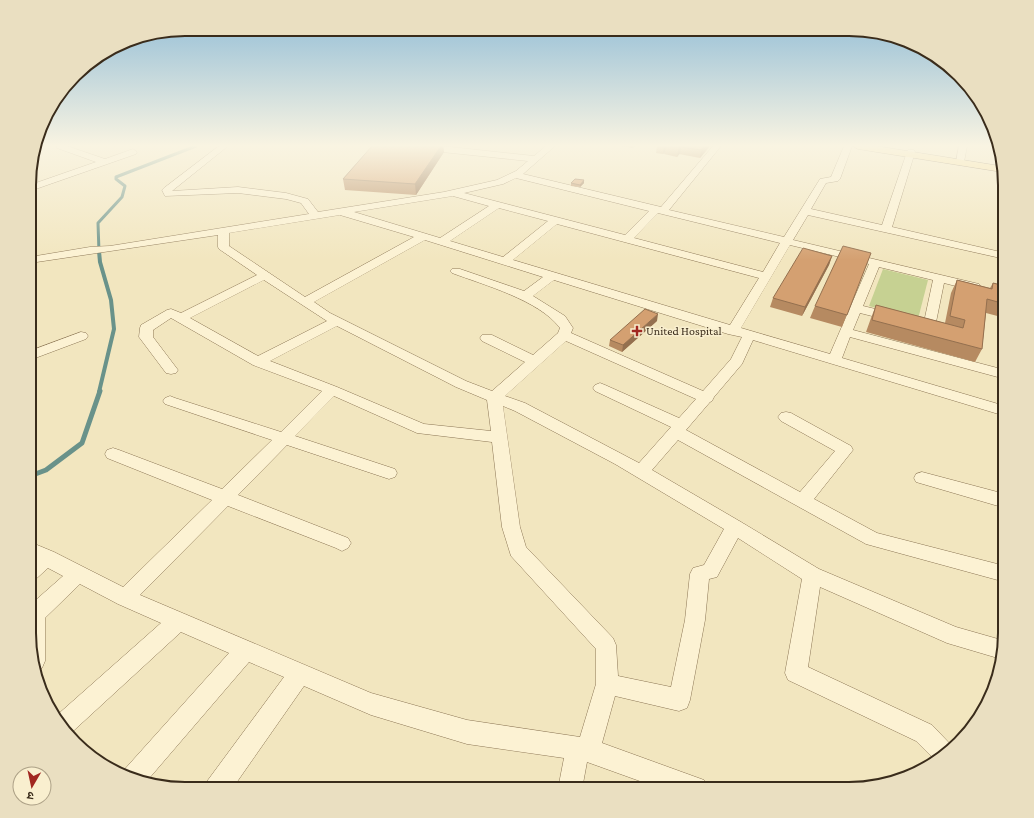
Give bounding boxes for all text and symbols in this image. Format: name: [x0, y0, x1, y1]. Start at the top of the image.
place label: United Hospital: [646, 324, 722, 338]
marker: United Hospital: [631, 325, 643, 337]
north arrow: [12, 766, 52, 806]
text: उ: [26, 789, 35, 802]

